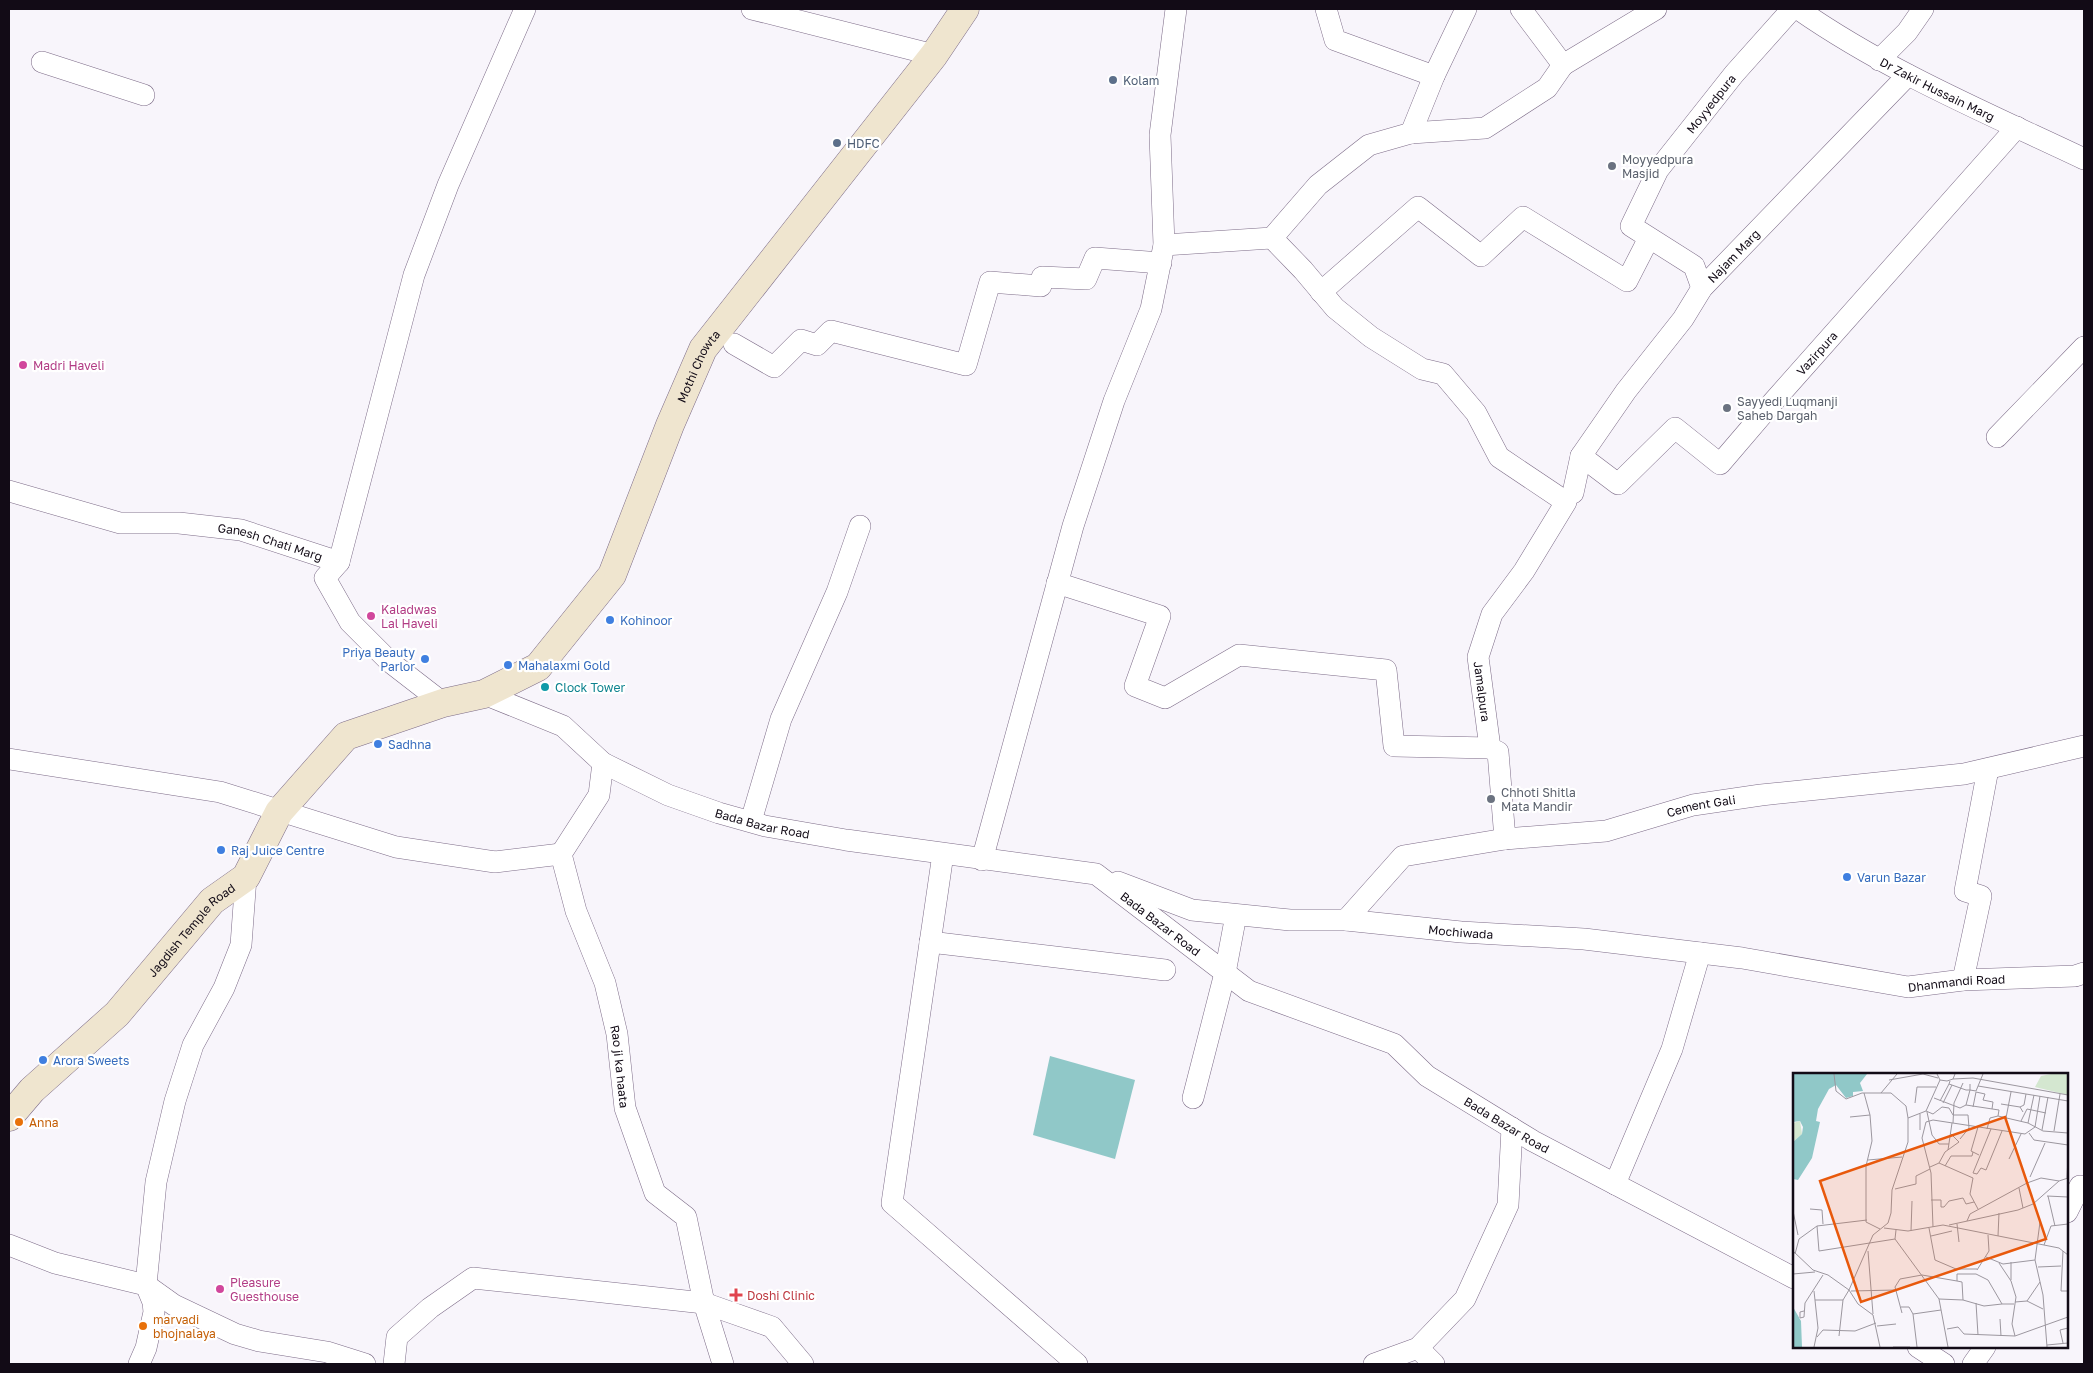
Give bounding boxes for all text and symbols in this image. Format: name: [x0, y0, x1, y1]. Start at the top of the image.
street label: Dr Zakir Hussain Marg: [1878, 54, 1997, 124]
street label: Moyyedpura: [1683, 71, 1739, 136]
place label: Kolam: [1123, 73, 1159, 88]
marker: Kolam: [1107, 74, 1119, 86]
place label: HDFC: [847, 136, 880, 151]
marker: HDFC: [831, 137, 843, 149]
place label: Moyyedpura Masjid: [1622, 152, 1693, 181]
marker: Moyyedpura Masjid: [1606, 160, 1618, 172]
street label: Najam Marg: [1704, 226, 1762, 286]
street label: Mothi Chowta: [673, 327, 723, 405]
street label: Vazirpura: [1793, 328, 1840, 378]
place label: Madri Haveli: [33, 358, 105, 373]
marker: Madri Haveli: [17, 359, 29, 371]
place label: Sayyedi Luqmanji Saheb Dargah: [1737, 394, 1838, 423]
marker: Sayyedi Luqmanji Saheb Dargah: [1721, 402, 1733, 414]
street label: Ganesh Chati Marg: [217, 520, 325, 564]
place label: Kaladwas Lal Haveli: [381, 602, 438, 631]
marker: Kaladwas Lal Haveli: [365, 610, 377, 622]
place label: Kohinoor: [620, 613, 673, 628]
marker: Kohinoor: [604, 614, 616, 626]
place label: Priya Beauty Parlor: [342, 645, 415, 674]
marker: Priya Beauty Parlor: [419, 653, 431, 665]
place label: Mahalaxmi Gold: [518, 658, 610, 673]
marker: Mahalaxmi Gold: [502, 659, 514, 671]
street label: Jamalpura: [1471, 660, 1494, 722]
place label: Clock Tower: [555, 680, 625, 695]
marker: Clock Tower: [539, 681, 551, 693]
place label: Sadhna: [388, 737, 431, 752]
marker: Sadhna: [372, 738, 384, 750]
place label: Chhoti Shitla Mata Mandir: [1501, 785, 1576, 814]
street label: Cement Gali: [1665, 791, 1736, 820]
marker: Chhoti Shitla Mata Mandir: [1485, 793, 1497, 805]
street label: Bada Bazar Road: [713, 805, 811, 841]
place label: Raj Juice Centre: [231, 843, 324, 858]
marker: Raj Juice Centre: [215, 844, 227, 856]
place label: Varun Bazar: [1857, 870, 1926, 885]
marker: Varun Bazar: [1841, 871, 1853, 883]
street label: Jagdish Temple Road: [144, 880, 238, 980]
street label: Bada Bazar Road: [1118, 888, 1204, 959]
street label: Mochiwada: [1428, 921, 1494, 941]
street label: Dhanmandi Road: [1907, 971, 2006, 994]
street label: Rao ji ka haata: [608, 1023, 632, 1109]
place label: Arora Sweets: [53, 1053, 129, 1068]
marker: Arora Sweets: [37, 1054, 49, 1066]
inset map: [1793, 1073, 2068, 1348]
street label: Bada Bazar Road: [1461, 1093, 1552, 1156]
place label: Anna: [29, 1115, 59, 1130]
marker: Anna: [13, 1116, 25, 1128]
place label: Pleasure Guesthouse: [230, 1275, 299, 1304]
marker: Pleasure Guesthouse: [214, 1283, 226, 1295]
marker: Doshi Clinic: [729, 1288, 743, 1302]
place label: Doshi Clinic: [747, 1288, 815, 1303]
place label: marvadi bhojnalaya: [153, 1312, 216, 1341]
marker: marvadi bhojnalaya: [137, 1320, 149, 1332]

